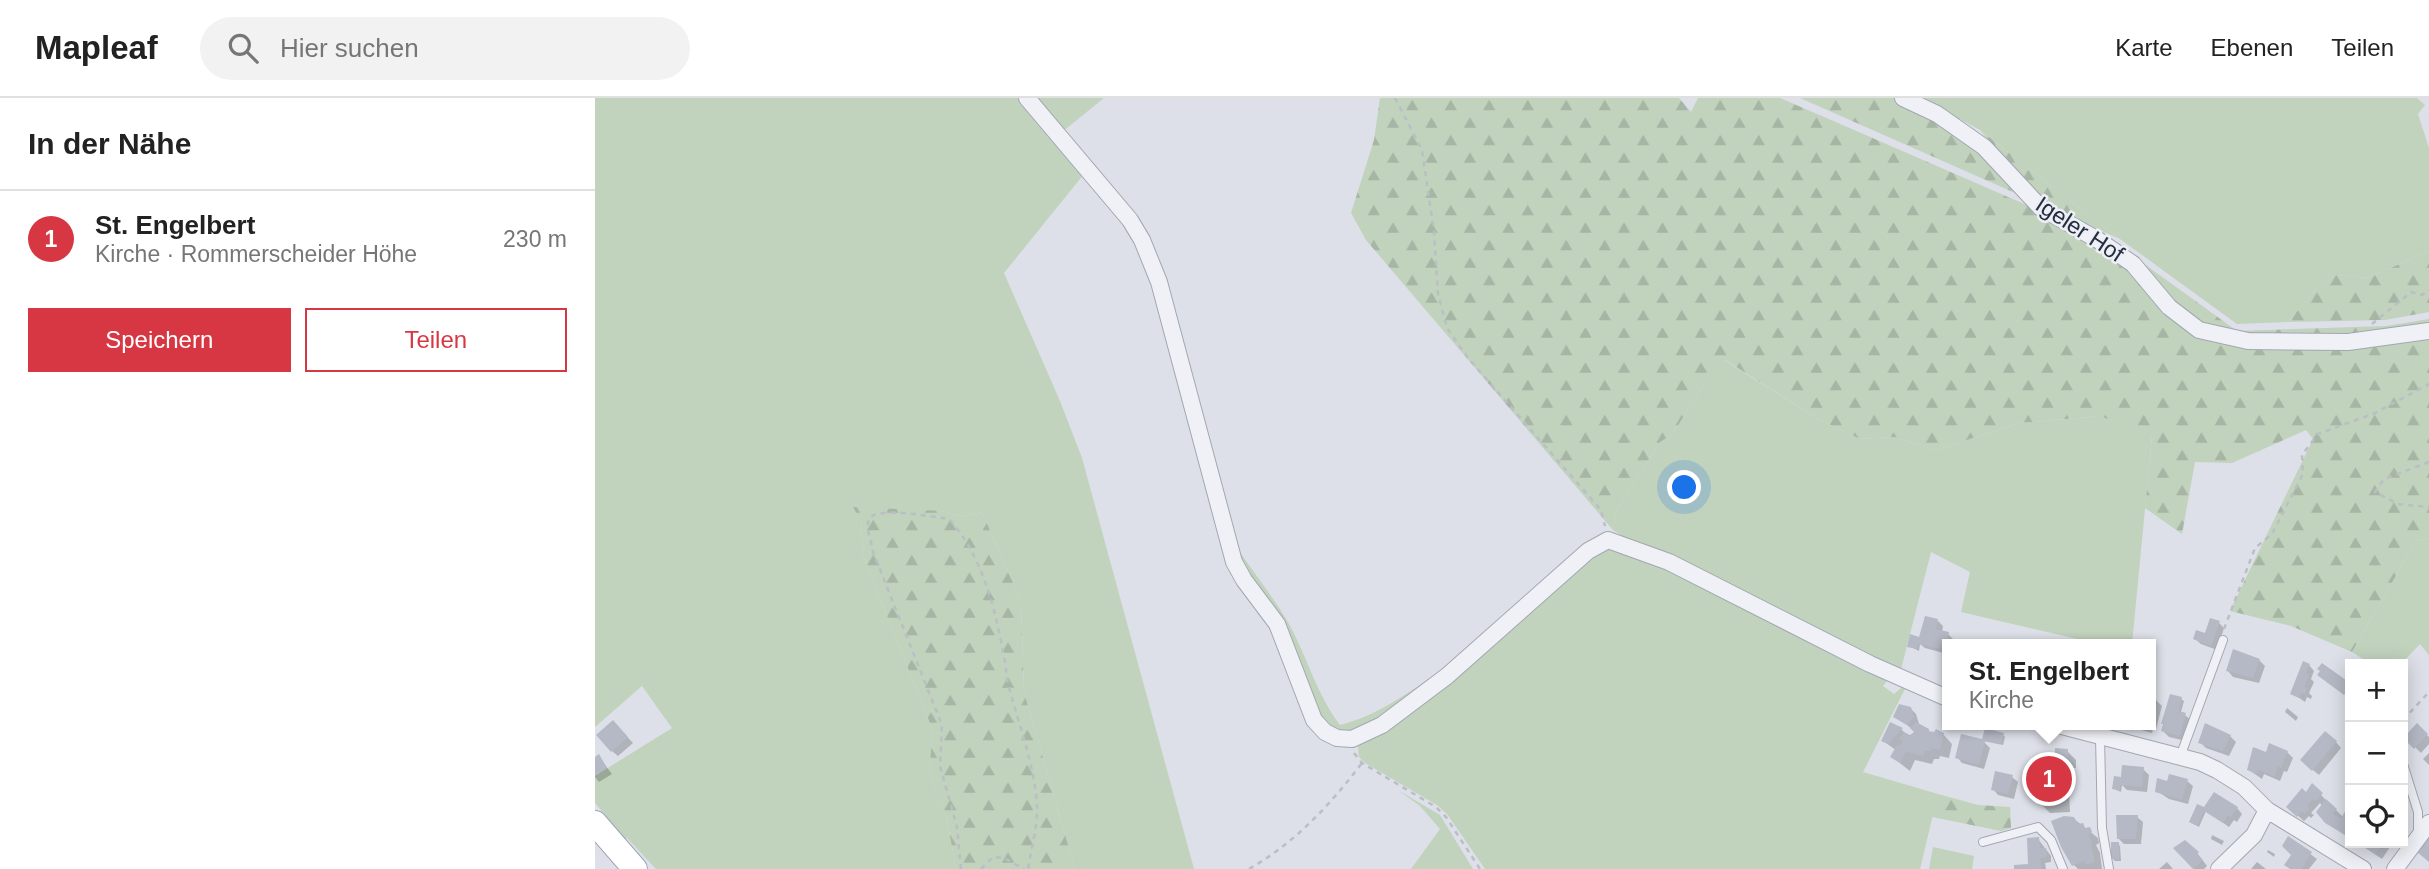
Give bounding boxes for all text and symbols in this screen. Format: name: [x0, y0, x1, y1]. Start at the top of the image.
search box: [200, 17, 690, 80]
text: Mapleaf: [35, 29, 158, 66]
icon: search: [224, 29, 262, 67]
text: Hier suchen: [280, 33, 419, 63]
text: Karte: [2115, 34, 2173, 61]
text: Ebenen: [2211, 34, 2293, 61]
text: Teilen: [2331, 34, 2394, 61]
text: In der Nähe: [28, 127, 191, 160]
street label: Igeler Hof: [2031, 191, 2129, 267]
text: St. Engelbert: [95, 210, 255, 240]
text: 1: [45, 226, 57, 252]
text: 230 m: [503, 226, 567, 252]
text: Kirche · Rommerscheider Höhe: [95, 241, 417, 267]
button: Speichern: [28, 308, 291, 372]
button: Teilen: [305, 308, 567, 372]
your location: [1667, 470, 1701, 504]
popup: [1942, 639, 2156, 730]
text: St. Engelbert: [1969, 656, 2129, 686]
map controls: [2345, 659, 2408, 848]
button: +: [2345, 659, 2408, 722]
text: Kirche: [1969, 687, 2034, 713]
button: −: [2345, 722, 2408, 785]
pin: 1: [2026, 753, 2072, 805]
button: locate: [2345, 785, 2408, 848]

